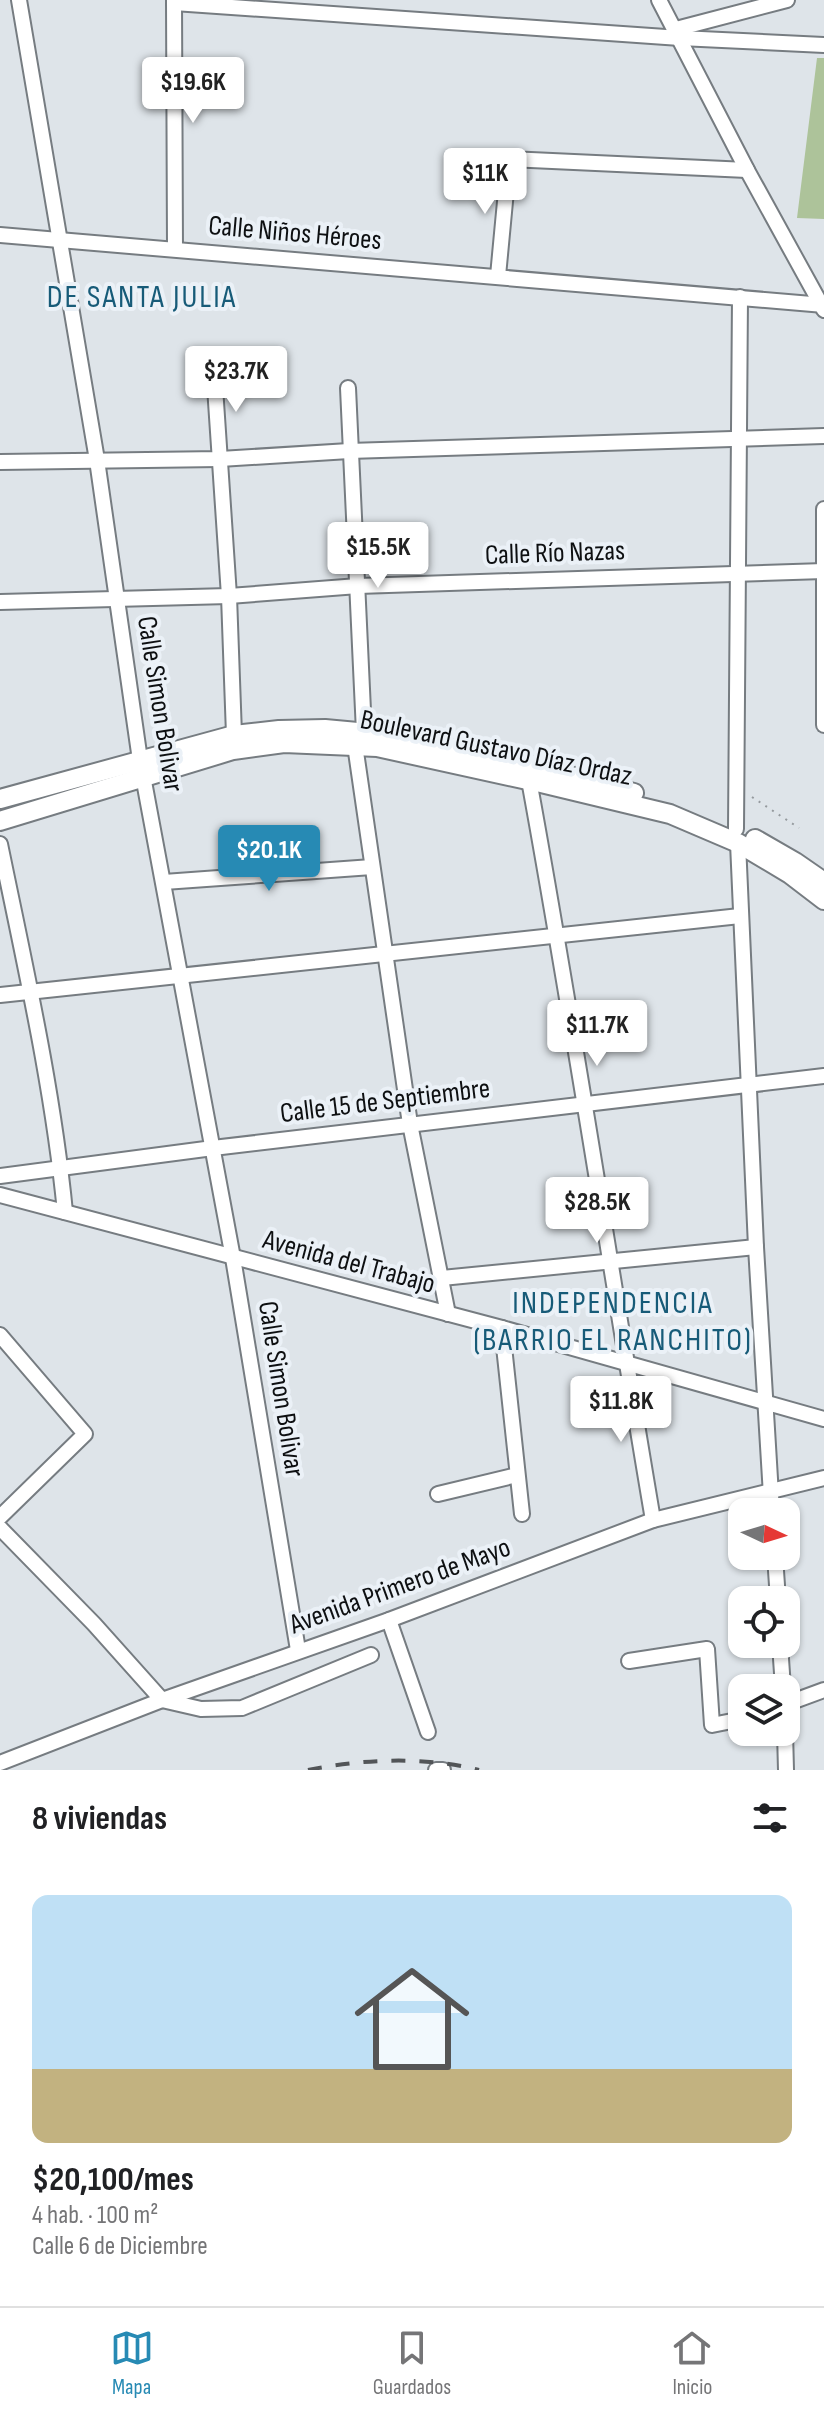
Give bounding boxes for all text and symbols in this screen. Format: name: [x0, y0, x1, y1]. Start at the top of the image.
pin: $19.6K: [128, 57, 258, 125]
text: $19.6K: [160, 67, 226, 98]
pin: $11K: [438, 148, 532, 216]
text: $11K: [462, 158, 508, 189]
street label: Calle Niños Héroes: [207, 209, 383, 257]
district label: DE SANTA JULIA: [47, 278, 237, 317]
pin: $23.7K: [171, 346, 301, 414]
text: $23.7K: [203, 356, 269, 387]
pin: $15.5K: [313, 522, 443, 590]
text: $15.5K: [345, 532, 411, 563]
street label: Calle Río Nazas: [484, 534, 626, 572]
street label: Calle Simon Bolivar: [130, 614, 190, 794]
street label: Boulevard Gustavo Díaz Ordaz: [357, 703, 635, 793]
pin: $20.1K: [204, 825, 334, 893]
text: $20.1K: [236, 835, 302, 866]
pin: $11.7K: [532, 1000, 662, 1068]
text: $11.7K: [565, 1010, 629, 1041]
street label: Calle 15 de Septiembre: [278, 1072, 492, 1130]
pin: $28.5K: [532, 1177, 662, 1245]
text: $28.5K: [563, 1187, 631, 1218]
street label: Avenida del Trabajo: [258, 1223, 439, 1301]
district label: INDEPENDENCIA (BARRIO EL RANCHITO): [473, 1284, 753, 1360]
street label: Calle Simon Bolivar: [251, 1299, 311, 1479]
pin: $11.8K: [556, 1376, 686, 1444]
text: $11.8K: [588, 1386, 654, 1417]
north arrow: [728, 1498, 800, 1570]
map controls: [728, 1498, 800, 1746]
street label: Avenida Primero de Mayo: [284, 1531, 515, 1642]
button: locate: [728, 1586, 800, 1658]
button: layers: [728, 1674, 800, 1746]
icon: filters: [748, 1796, 792, 1840]
text: 8 viviendas: [32, 1798, 167, 1839]
icon: home: [340, 1947, 484, 2091]
text: $20,100/mes: [32, 2159, 194, 2200]
text: 4 hab. · 100 m²: [32, 2200, 158, 2231]
text: Calle 6 de Diciembre: [32, 2231, 208, 2262]
tab: Mapa: [110, 2326, 154, 2401]
tab: Guardados: [373, 2326, 451, 2401]
tab: Inicio: [670, 2326, 714, 2401]

